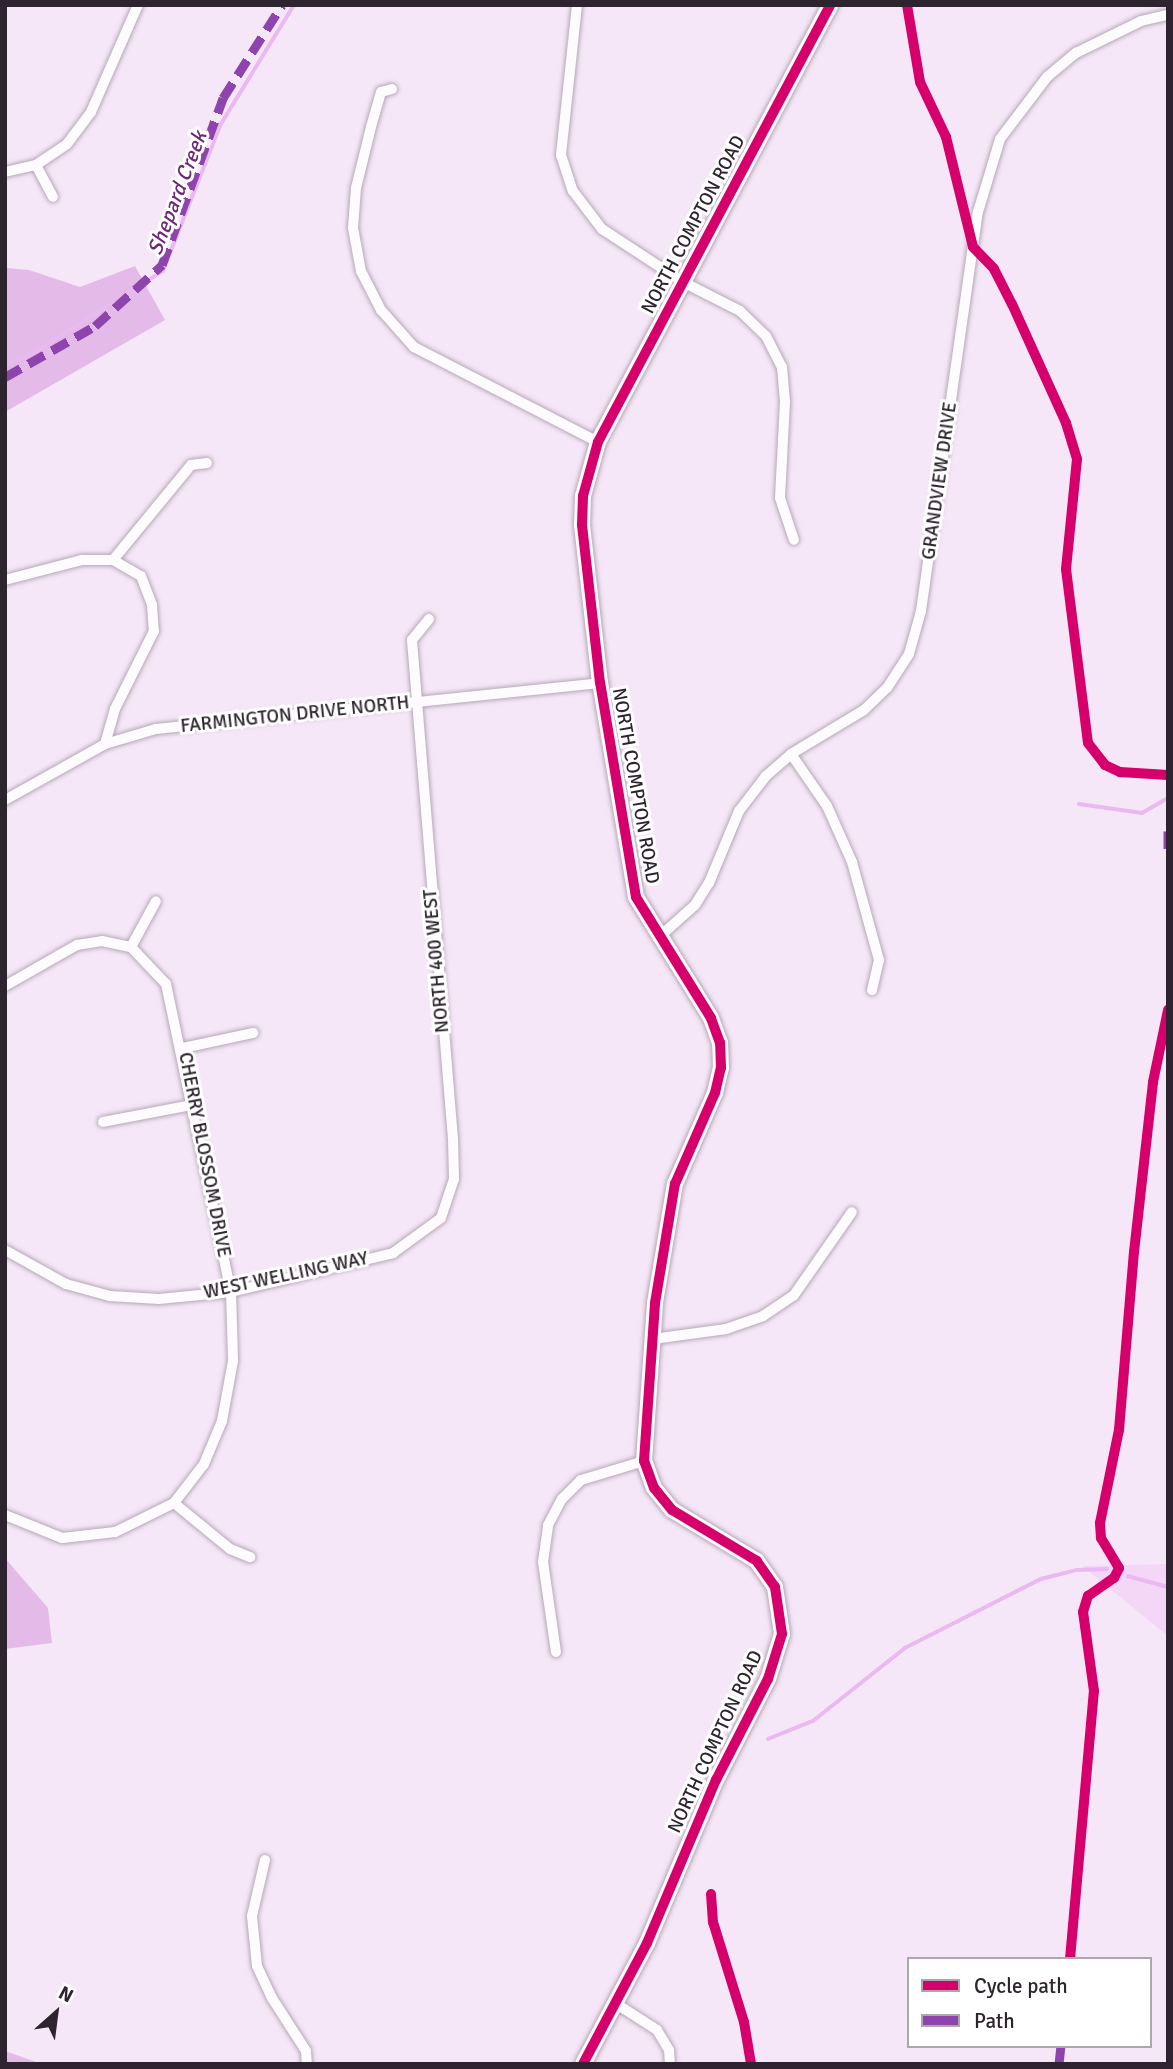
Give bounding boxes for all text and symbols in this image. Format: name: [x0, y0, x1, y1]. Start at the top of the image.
water label: Shepard Creek: [142, 128, 212, 258]
street label: NORTH COMPTON ROAD: [637, 132, 751, 318]
street label: GRANDVIEW DRIVE: [918, 401, 962, 561]
street label: NORTH COMPTON ROAD: [607, 686, 663, 886]
street label: FARMINGTON DRIVE NORTH: [179, 692, 411, 738]
street label: NORTH 400 WEST: [419, 888, 455, 1034]
street label: CHERRY BLOSSOM DRIVE: [173, 1050, 235, 1260]
street label: WEST WELLING WAY: [202, 1247, 370, 1305]
street label: NORTH COMPTON ROAD: [664, 1647, 768, 1837]
legend: [907, 1957, 1152, 2048]
text: Cycle path: [974, 1973, 1068, 1999]
north arrow: [21, 1978, 91, 2048]
text: N: [54, 1981, 77, 2008]
text: Path: [974, 2008, 1015, 2034]

